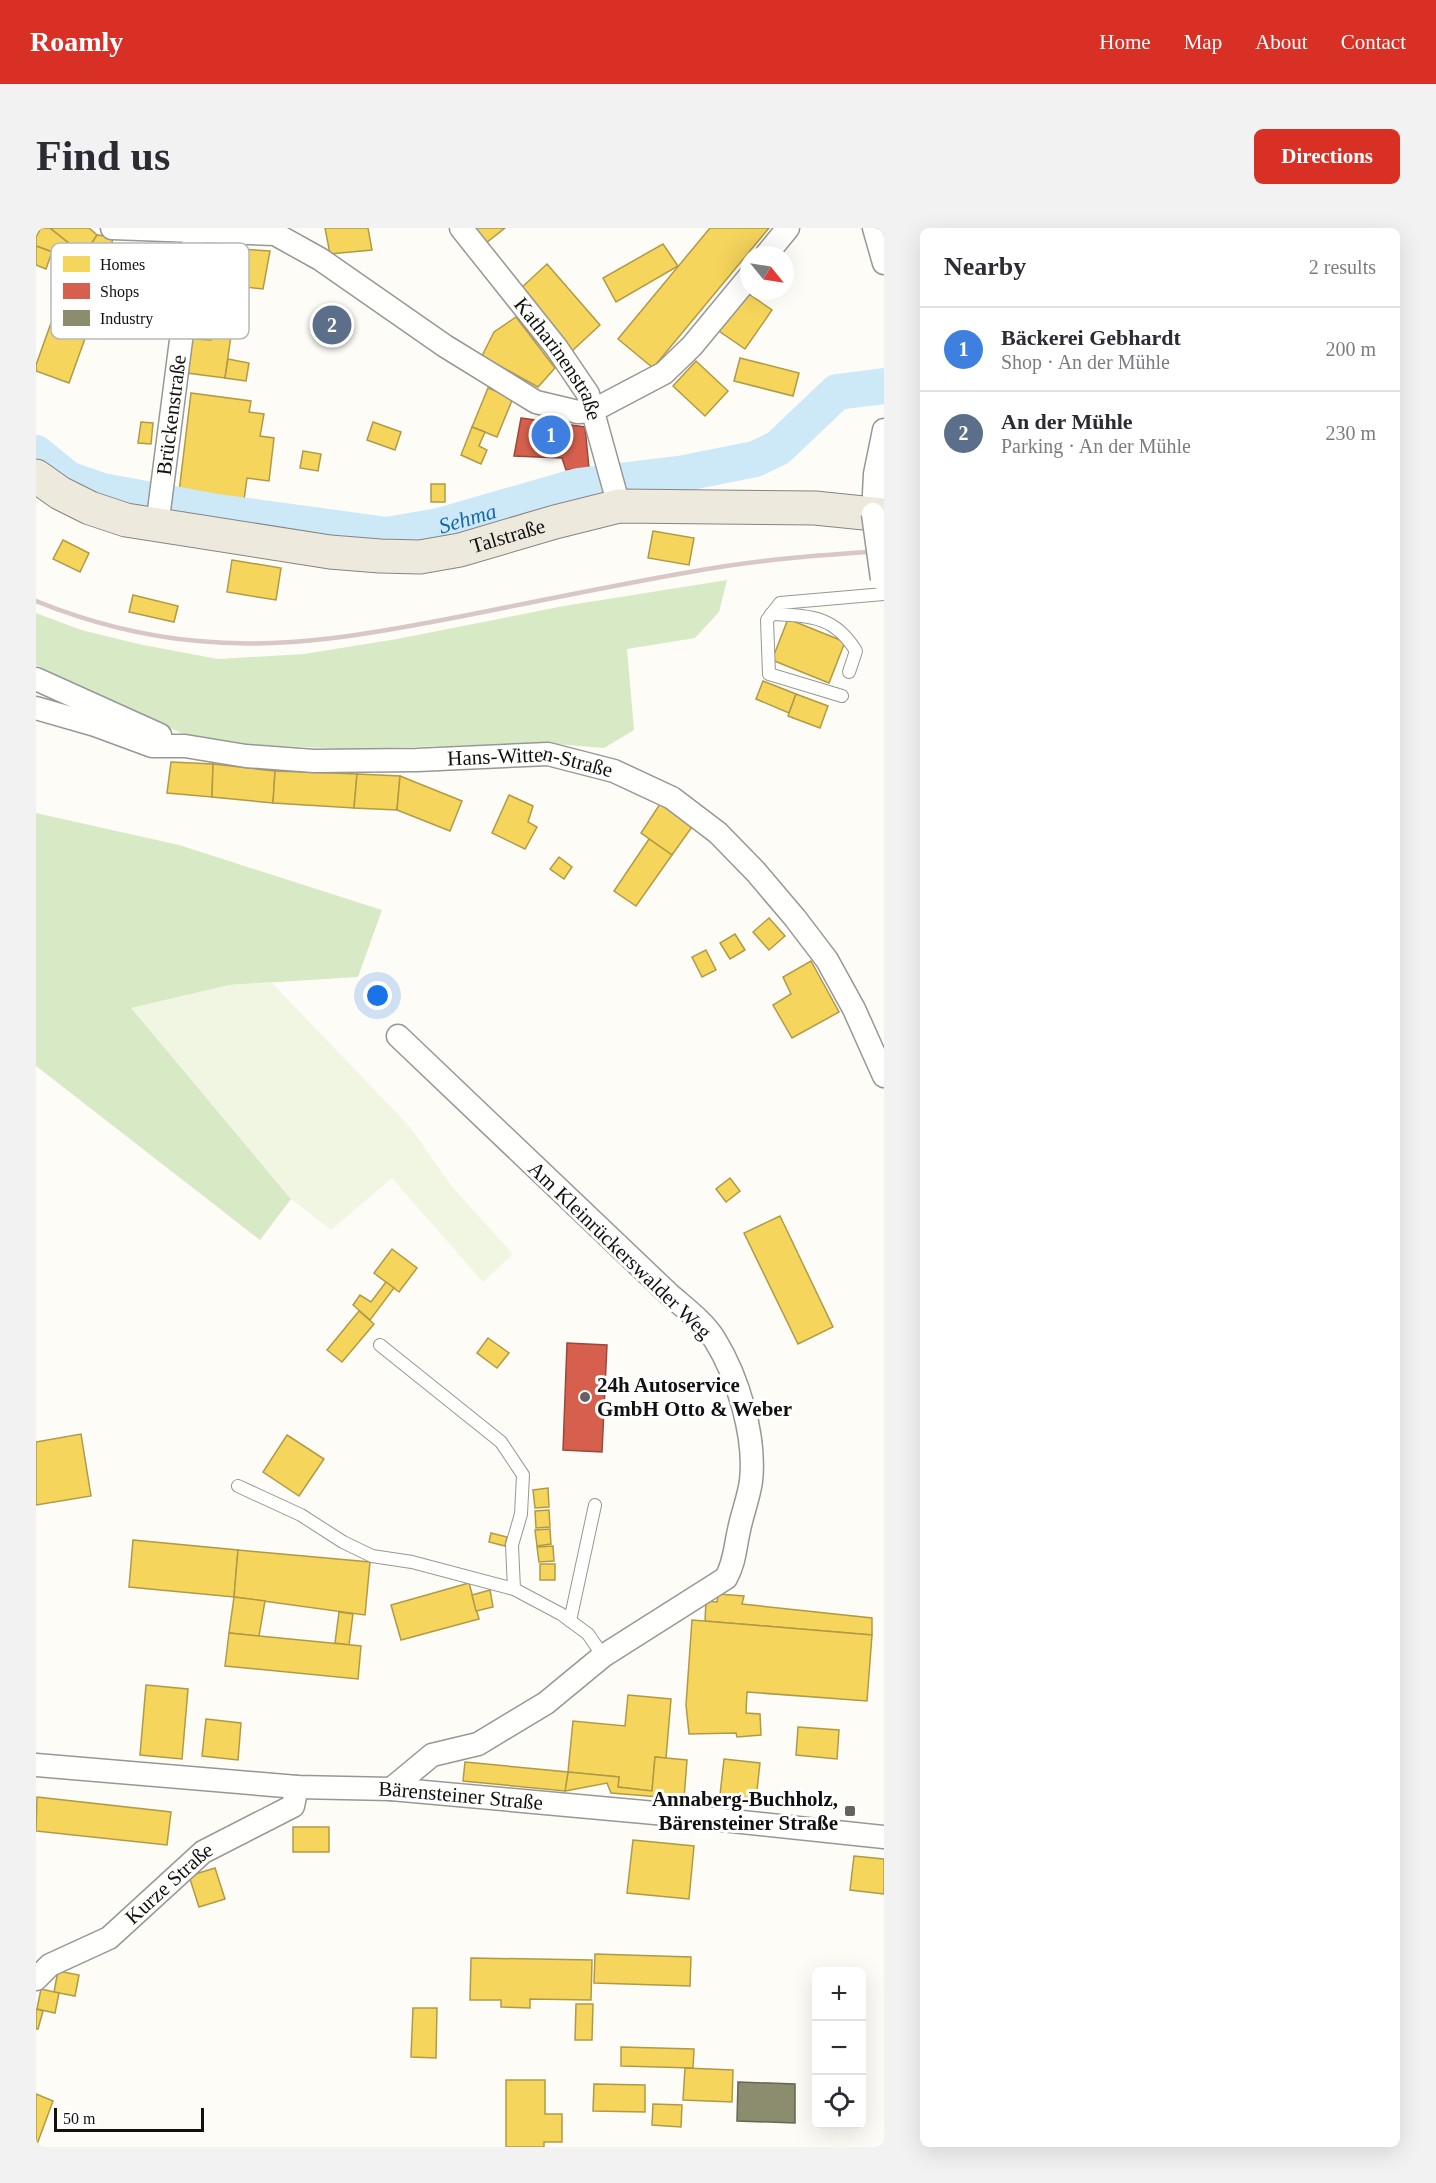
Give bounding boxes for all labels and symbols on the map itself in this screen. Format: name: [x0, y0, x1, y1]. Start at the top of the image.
legend: [51, 243, 249, 339]
north arrow: [740, 246, 794, 300]
text: Homes: [100, 256, 145, 273]
text: Shops: [100, 283, 139, 301]
street label: Katharinenstraße: [509, 293, 607, 423]
pin: 2: [312, 302, 352, 348]
text: Industry: [100, 310, 153, 328]
street label: Brückenstraße: [152, 353, 191, 477]
pin: 1: [532, 412, 570, 458]
water label: Sehma: [436, 498, 499, 538]
street label: Talstraße: [468, 514, 548, 558]
street label: Hans-Witten-Straße: [447, 741, 615, 782]
your location: [363, 981, 392, 1010]
street label: Am Kleinrückerswalder Weg: [523, 1156, 717, 1344]
place label: 24h Autoservice GmbH Otto & Weber: [597, 1373, 792, 1421]
marker: 24h Autoservice GmbH Otto & Weber: [578, 1390, 592, 1404]
street label: Bärensteiner Straße: [378, 1777, 544, 1815]
place label: Annaberg-Buchholz, Bärensteiner Straße: [652, 1787, 838, 1835]
marker: Annaberg-Buchholz, Bärensteiner Straße: [843, 1804, 857, 1818]
street label: Kurze Straße: [120, 1837, 217, 1929]
scale bar: [54, 2105, 204, 2132]

